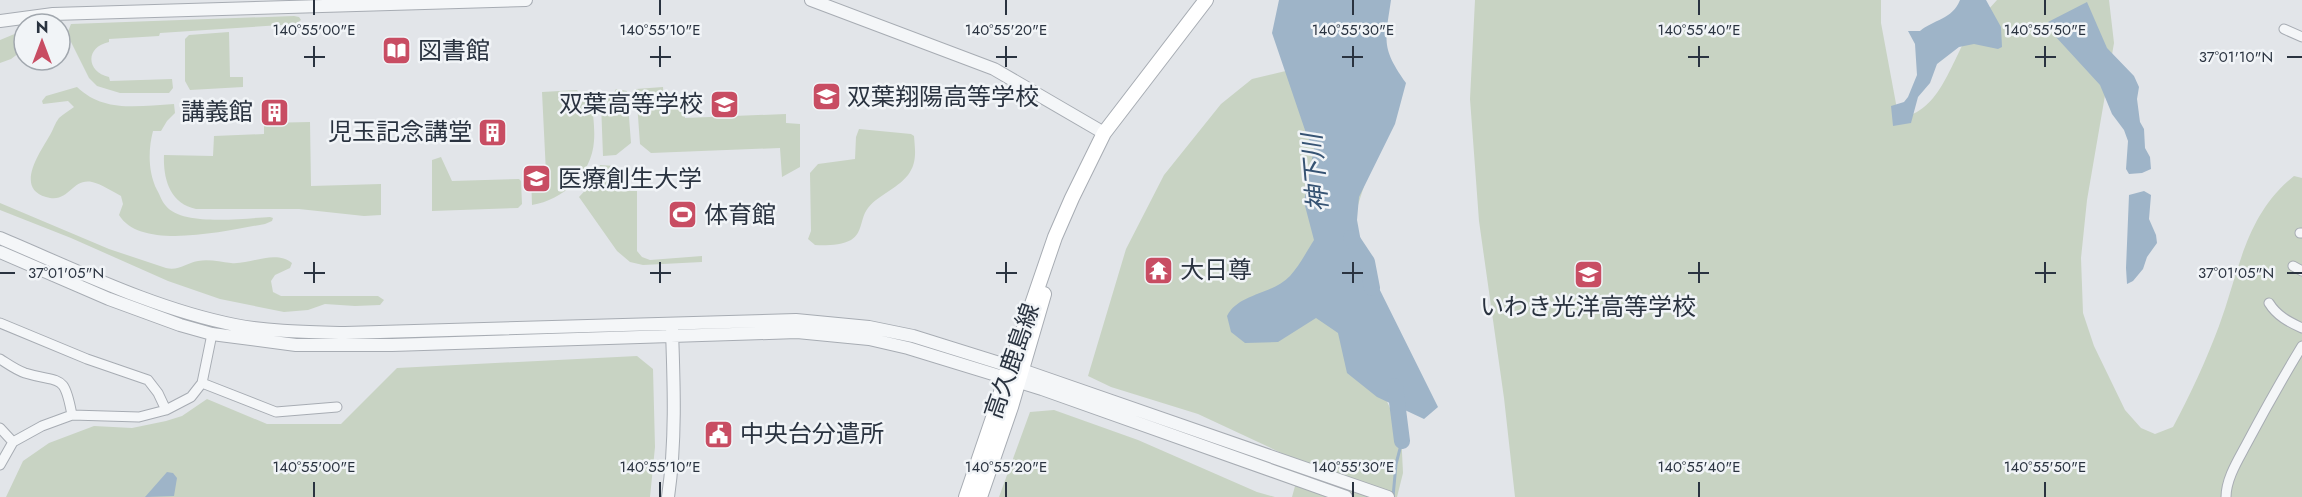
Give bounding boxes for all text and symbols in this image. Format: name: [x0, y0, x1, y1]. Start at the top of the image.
north arrow: [12, 12, 72, 72]
text: N: [36, 16, 48, 39]
text: 140°55'00"E: [272, 19, 356, 41]
text: 140°55'10"E: [620, 19, 700, 41]
text: 140°55'20"E: [965, 19, 1047, 41]
text: 140°55'30"E: [1312, 19, 1394, 41]
text: 140°55'40"E: [1658, 19, 1740, 41]
text: 140°55'50"E: [2004, 19, 2086, 41]
place label: 図書館: [418, 33, 490, 68]
library icon: 図書館: [381, 35, 413, 67]
text: 37°01'10"N: [2199, 46, 2273, 68]
place label: 双葉翔陽高等学校: [847, 79, 1039, 114]
school or university icon: 双葉翔陽高等学校: [810, 81, 842, 113]
place label: 双葉高等学校: [559, 86, 703, 121]
school or university icon: 双葉高等学校: [708, 88, 740, 120]
place label: 講義館: [181, 94, 253, 129]
building icon: 講義館: [258, 96, 290, 128]
place label: 児玉記念講堂: [328, 114, 472, 149]
building icon: 児玉記念講堂: [477, 116, 509, 148]
water label: 神下川: [1292, 130, 1337, 214]
place label: 医療創生大学: [558, 161, 702, 196]
school or university icon: 医療創生大学: [521, 163, 553, 195]
place label: 体育館: [704, 197, 776, 232]
sports icon: 体育館: [667, 199, 699, 231]
place label: 大日尊: [1180, 252, 1252, 287]
temple icon: 大日尊: [1143, 254, 1175, 286]
school or university icon: いわき光洋高等学校: [1572, 258, 1604, 290]
text: 37°01'05"N: [28, 262, 104, 284]
text: 37°01'05"N: [2198, 262, 2274, 284]
place label: いわき光洋高等学校: [1480, 289, 1696, 324]
street label: 高久鹿島線: [975, 298, 1048, 423]
place label: 中央台分遣所: [740, 416, 884, 451]
public building icon: 中央台分遣所: [703, 418, 735, 450]
text: 140°55'00"E: [272, 456, 356, 478]
text: 140°55'10"E: [620, 456, 700, 478]
text: 140°55'20"E: [965, 456, 1047, 478]
text: 140°55'30"E: [1312, 456, 1394, 478]
text: 140°55'40"E: [1658, 456, 1740, 478]
text: 140°55'50"E: [2004, 456, 2086, 478]

